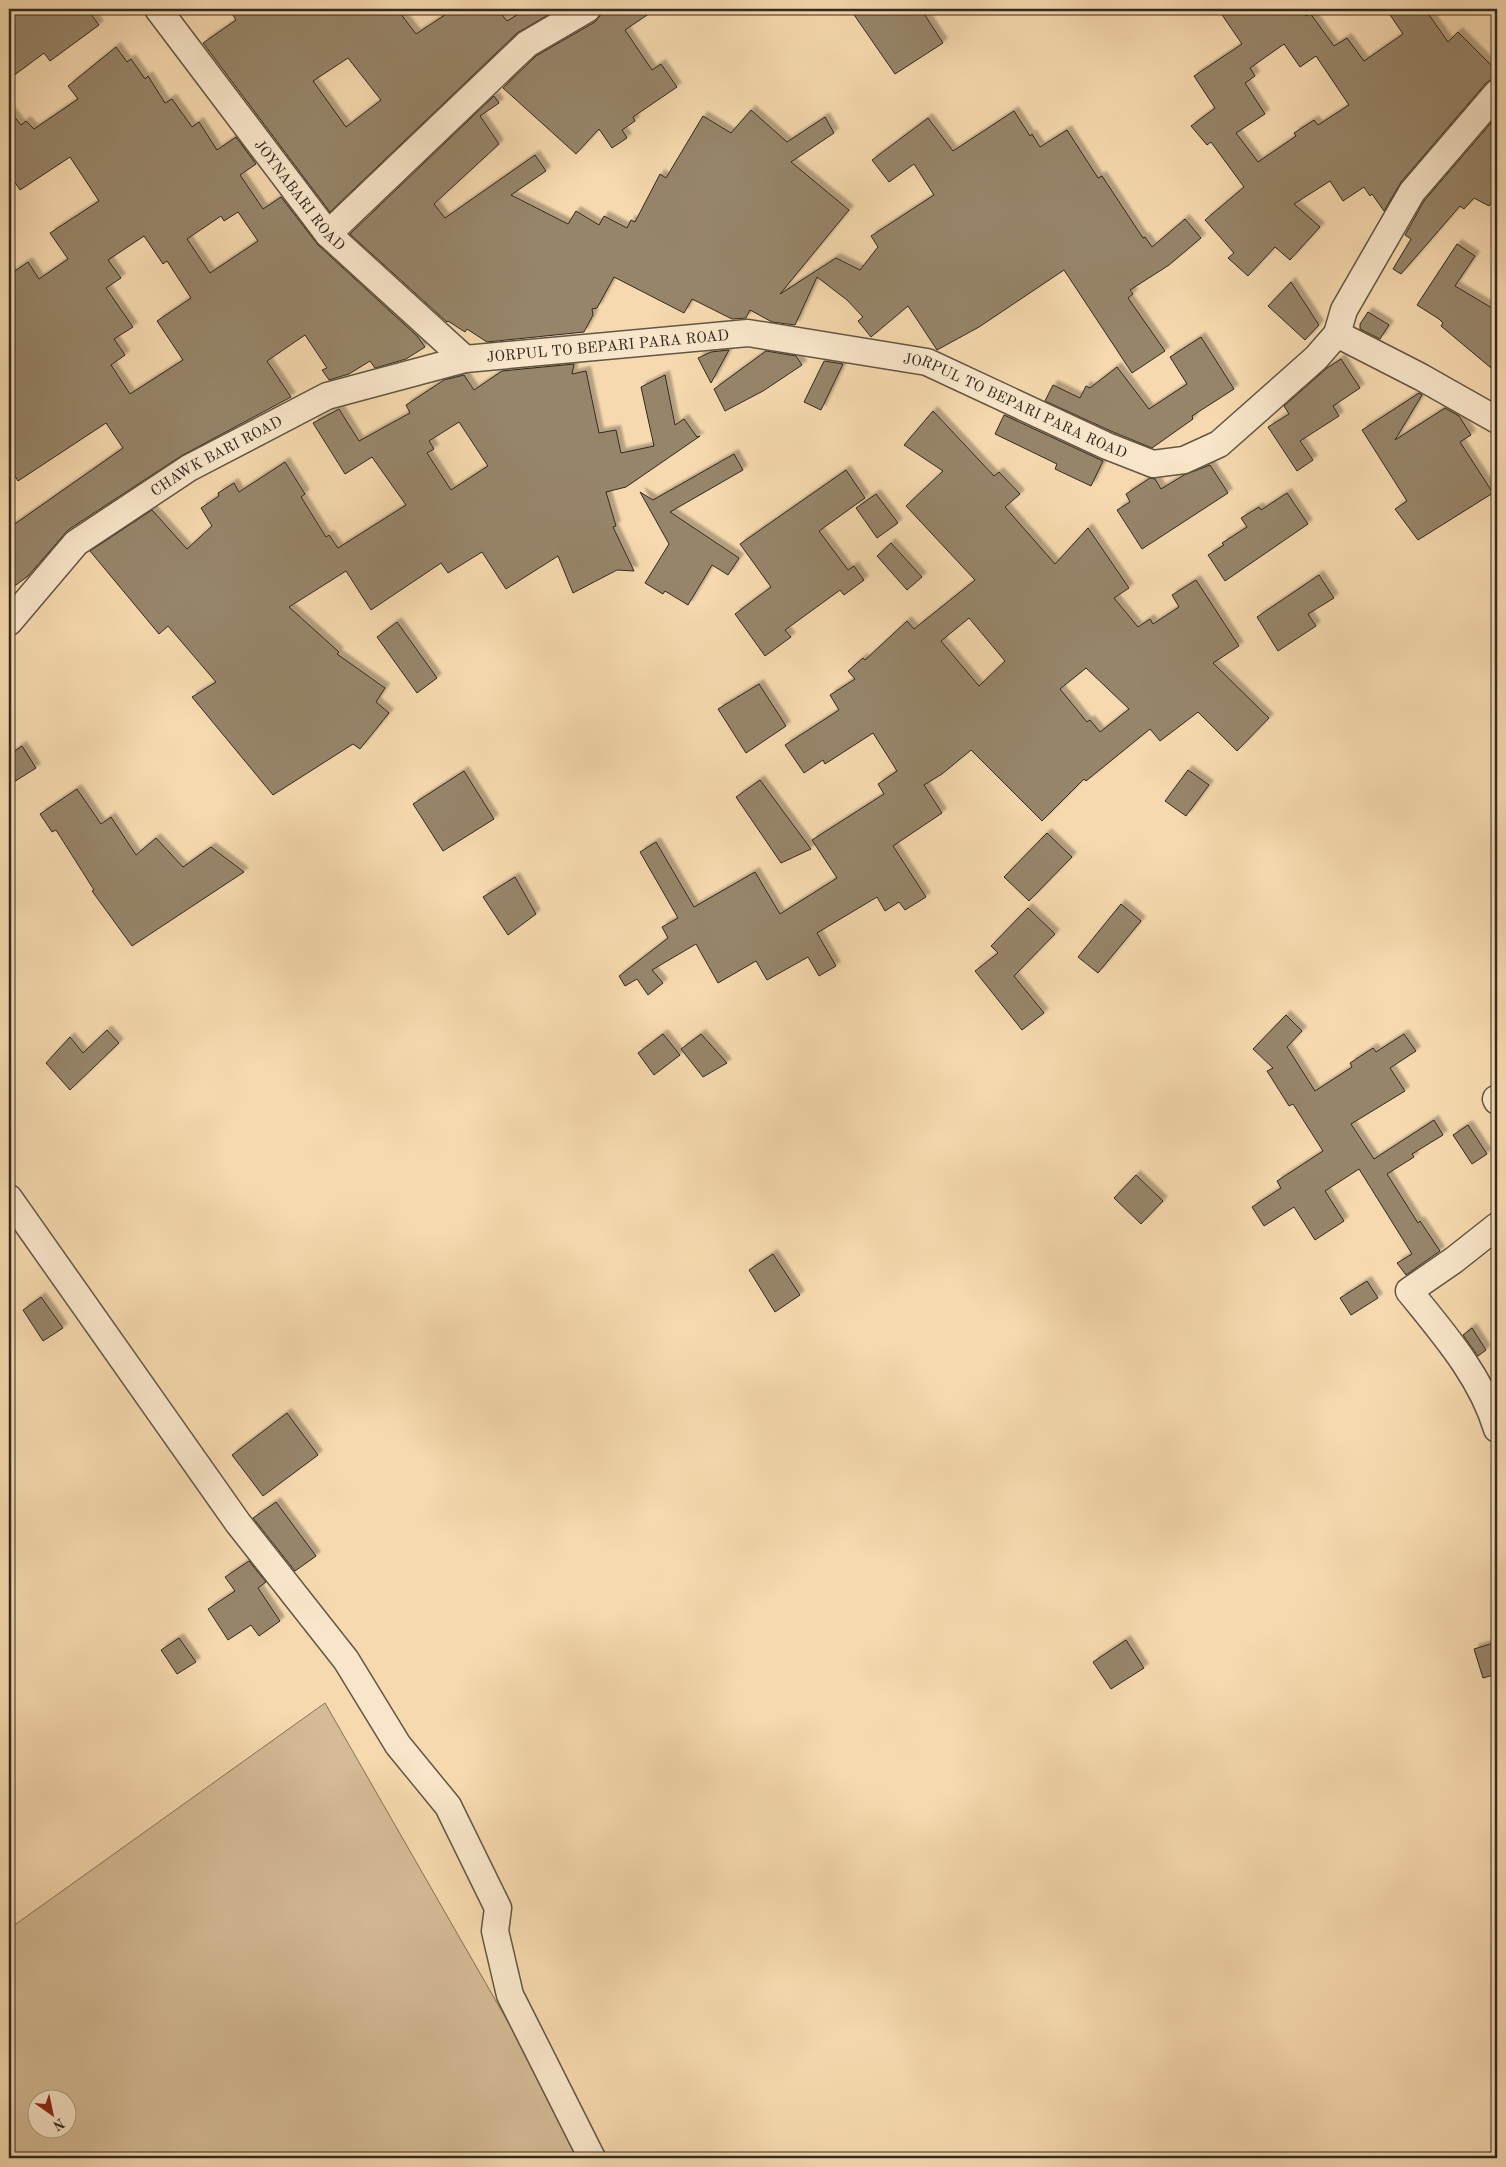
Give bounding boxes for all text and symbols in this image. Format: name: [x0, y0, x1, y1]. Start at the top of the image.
street label: JOYNABARI ROAD: [251, 138, 347, 254]
street label: JORPUL TO BEPARI PARA ROAD: [486, 329, 730, 366]
street label: JORPUL TO BEPARI PARA ROAD: [902, 352, 1129, 462]
street label: CHAWK BARI ROAD: [149, 415, 285, 500]
north arrow: [28, 2090, 78, 2140]
text: N: [50, 2115, 67, 2133]

